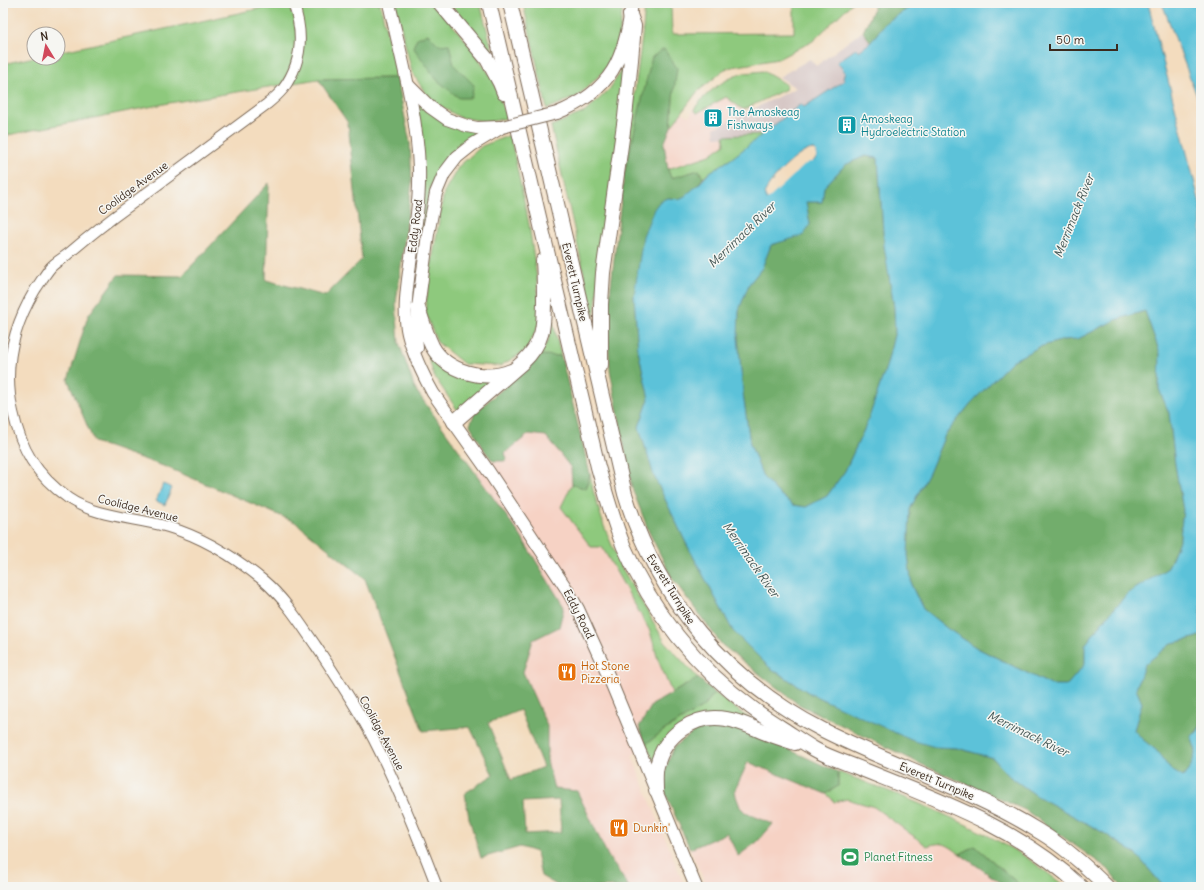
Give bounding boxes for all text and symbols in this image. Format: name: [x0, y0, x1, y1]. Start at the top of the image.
north arrow: [26, 26, 66, 66]
scale bar: [1050, 26, 1117, 52]
text: N: [39, 29, 49, 44]
text: 50 m: [1056, 32, 1085, 47]
place label: The Amoskeag Fishways: [727, 105, 799, 132]
building icon: The Amoskeag Fishways: [702, 107, 724, 129]
place label: Amoskeag Hydroelectric Station: [861, 112, 966, 139]
building icon: Amoskeag Hydroelectric Station: [836, 114, 858, 136]
street label: Coolidge Avenue: [96, 158, 171, 218]
water label: Merrimack River: [1050, 170, 1098, 260]
water label: Merrimack River: [705, 197, 780, 271]
street label: Eddy Road: [405, 198, 425, 254]
street label: Everett Turnpike: [559, 241, 591, 323]
street label: Coolidge Avenue: [96, 491, 180, 525]
water label: Merrimack River: [720, 519, 784, 602]
street label: Everett Turnpike: [644, 551, 698, 627]
street label: Eddy Road: [561, 587, 598, 642]
place label: Hot Stone Pizzeria: [581, 659, 630, 686]
restaurant icon: Hot Stone Pizzeria: [556, 661, 578, 683]
street label: Coolidge Avenue: [356, 693, 408, 773]
water label: Merrimack River: [985, 707, 1073, 761]
street label: Everett Turnpike: [897, 759, 977, 803]
restaurant icon: Dunkin': [608, 817, 630, 839]
place label: Dunkin': [633, 821, 670, 835]
sports icon: Planet Fitness: [839, 846, 861, 868]
place label: Planet Fitness: [864, 850, 933, 864]

